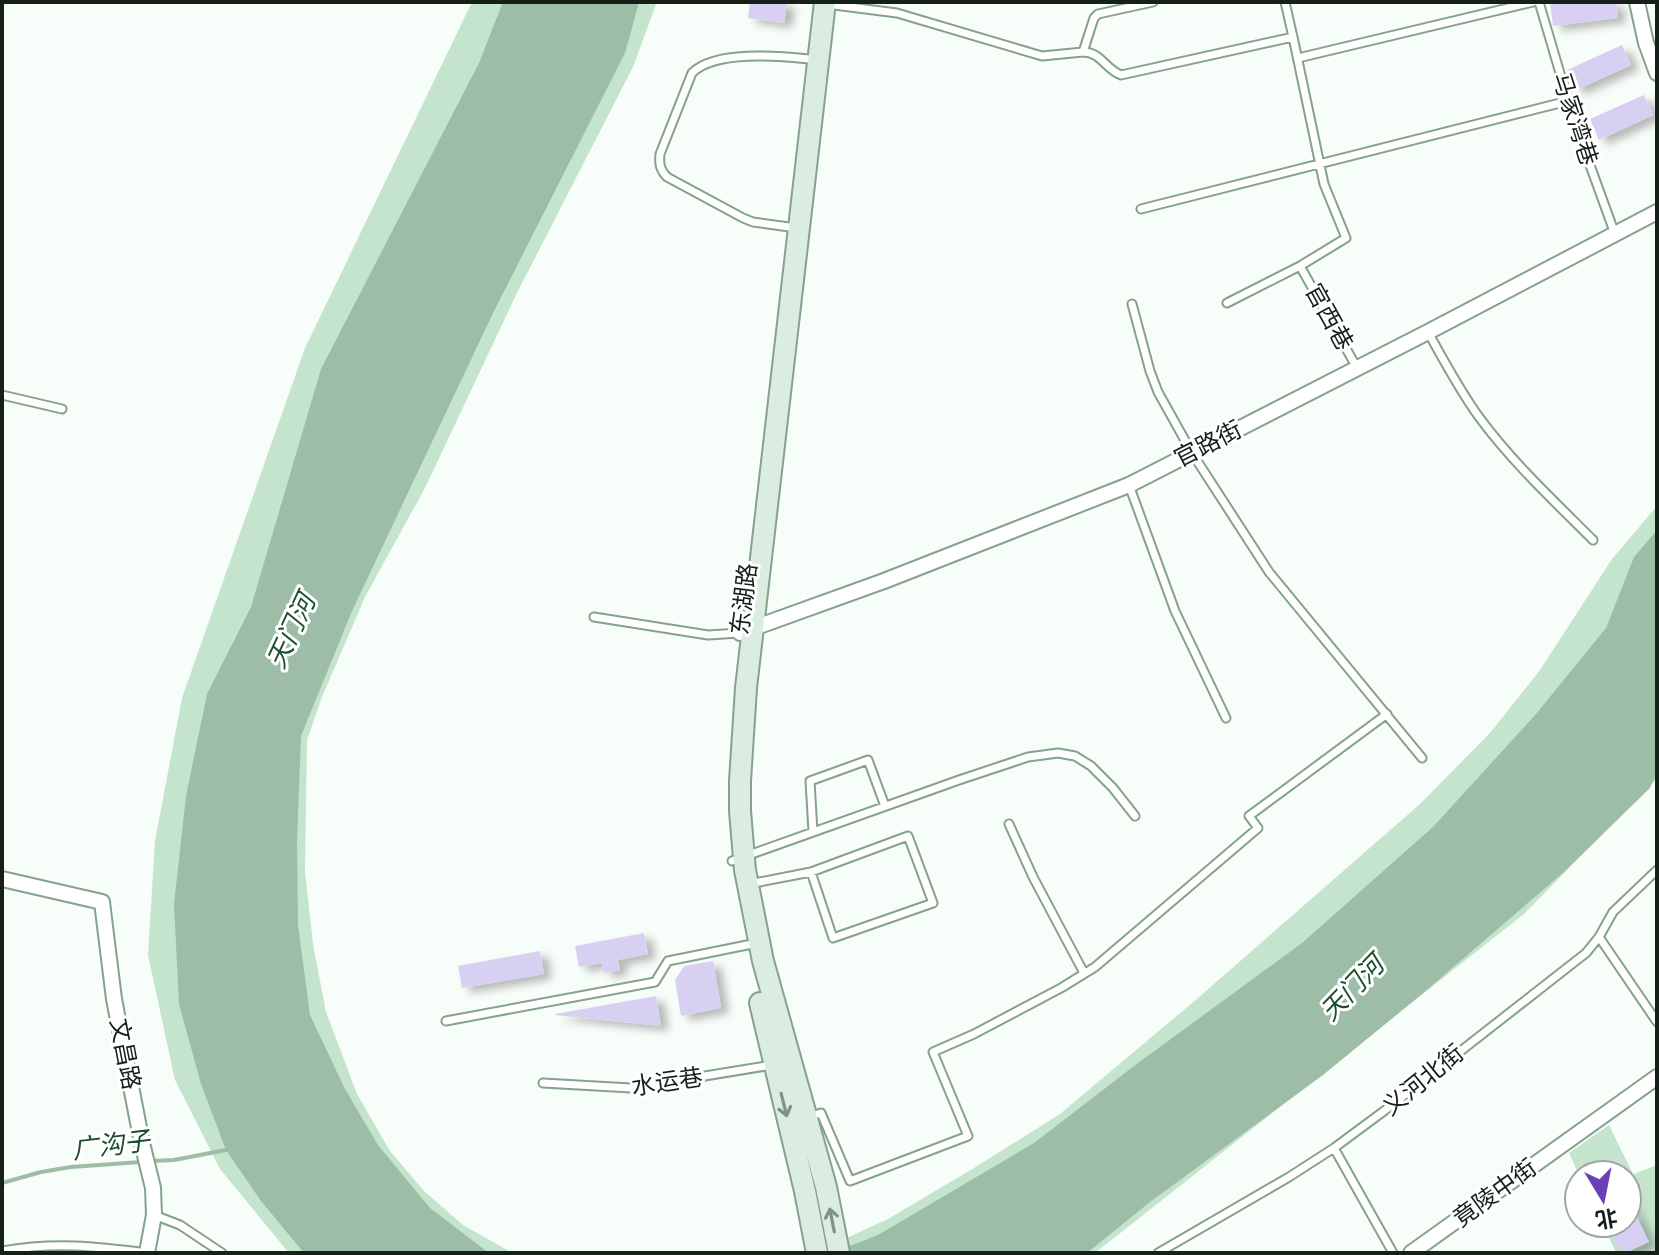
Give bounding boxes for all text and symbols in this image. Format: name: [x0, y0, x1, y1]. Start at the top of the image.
street label: 马家湾巷: [1547, 68, 1605, 169]
street label: 官西巷: [1299, 278, 1360, 355]
street label: 官路街: [1169, 413, 1246, 473]
street label: 东湖路: [724, 561, 762, 636]
water label: 天门河: [259, 584, 324, 673]
water label: 天门河: [1313, 945, 1394, 1027]
street label: 文昌路: [104, 1016, 148, 1092]
street label: 义河北街: [1376, 1037, 1469, 1121]
street label: 水运巷: [629, 1061, 705, 1101]
one-way arrow: [778, 1092, 793, 1117]
water label: 广沟子: [70, 1123, 154, 1166]
street label: 竟陵中街: [1447, 1152, 1542, 1233]
north arrow: [1563, 1159, 1643, 1239]
text: 北: [1593, 1203, 1620, 1234]
one-way arrow: [824, 1208, 839, 1233]

